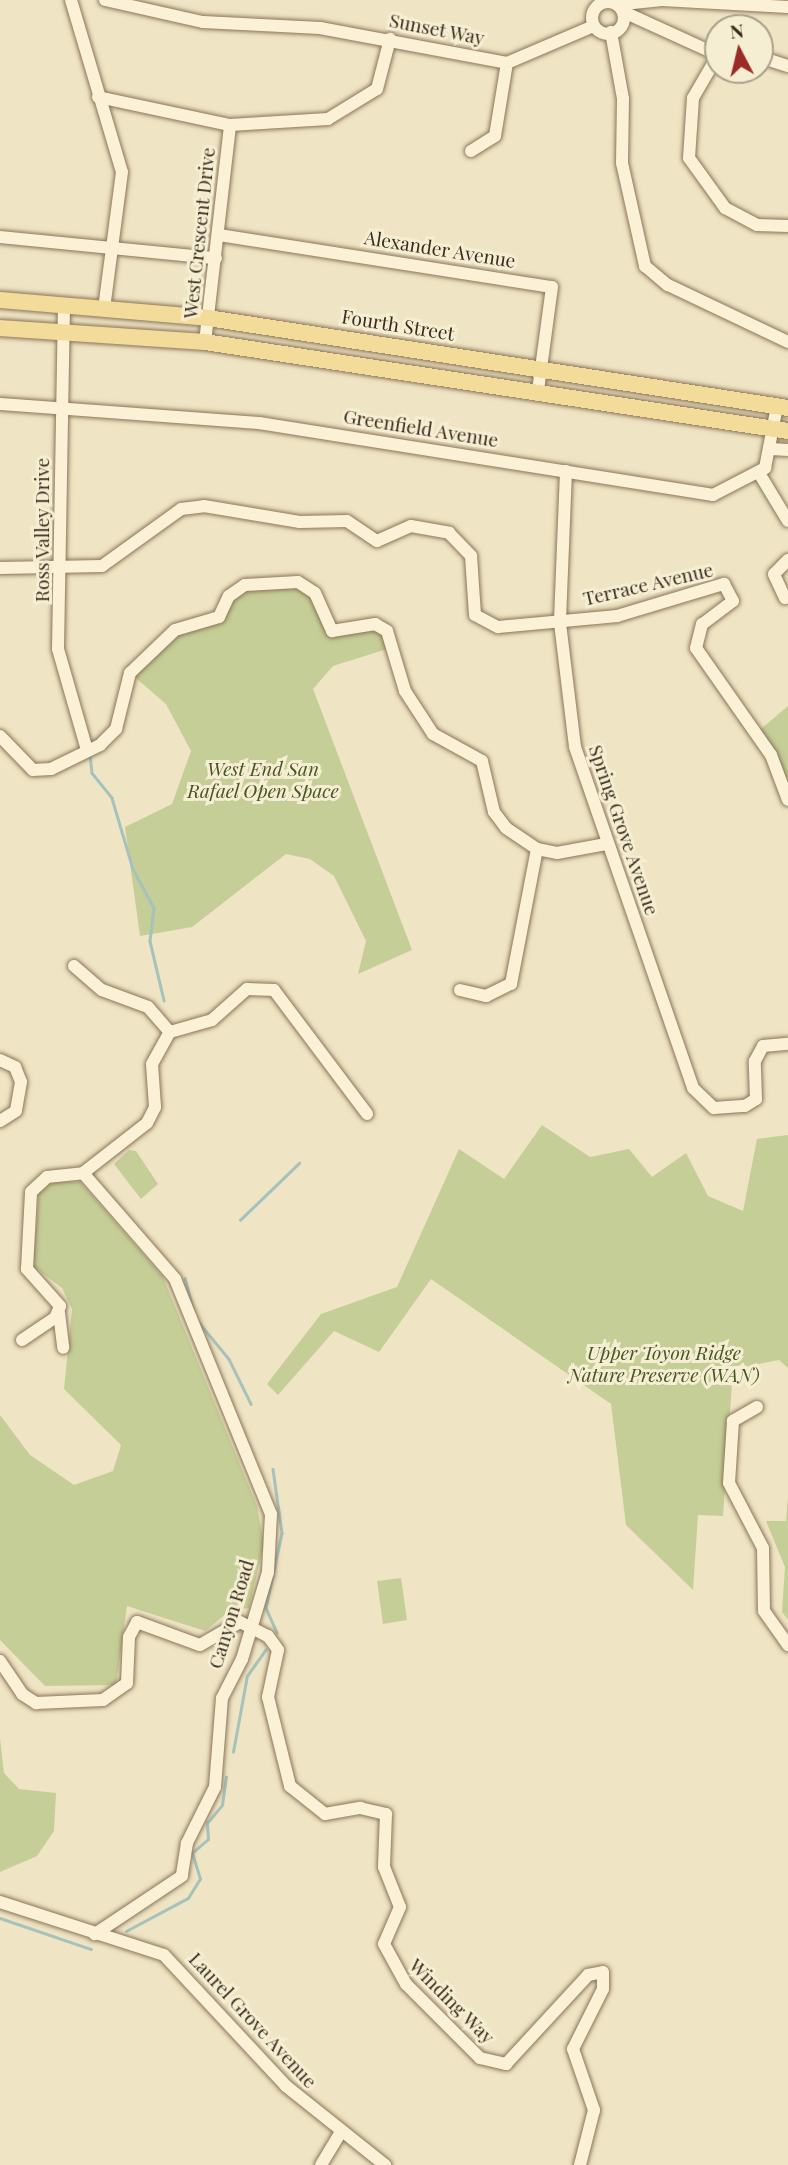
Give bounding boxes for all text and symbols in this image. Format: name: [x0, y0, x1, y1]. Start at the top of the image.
street label: Sunset Way: [387, 9, 487, 49]
north arrow: [704, 14, 774, 84]
text: N: [728, 16, 745, 44]
street label: West Crescent Drive: [179, 146, 219, 320]
street label: Alexander Avenue: [362, 226, 518, 272]
street label: Fourth Street: [340, 305, 456, 345]
street label: Greenfield Avenue: [342, 404, 500, 452]
street label: Ross Valley Drive: [31, 457, 53, 603]
street label: Terrace Avenue: [581, 558, 715, 610]
street label: Spring Grove Avenue: [584, 742, 664, 918]
park label: West End San Rafael Open Space: [187, 758, 339, 802]
park label: Upper Toyon Ridge Nature Preserve (WAN): [568, 1342, 760, 1386]
street label: Canyon Road: [204, 1557, 258, 1671]
street label: Laurel Grove Avenue: [184, 1947, 322, 2093]
street label: Winding Way: [405, 1954, 499, 2048]

